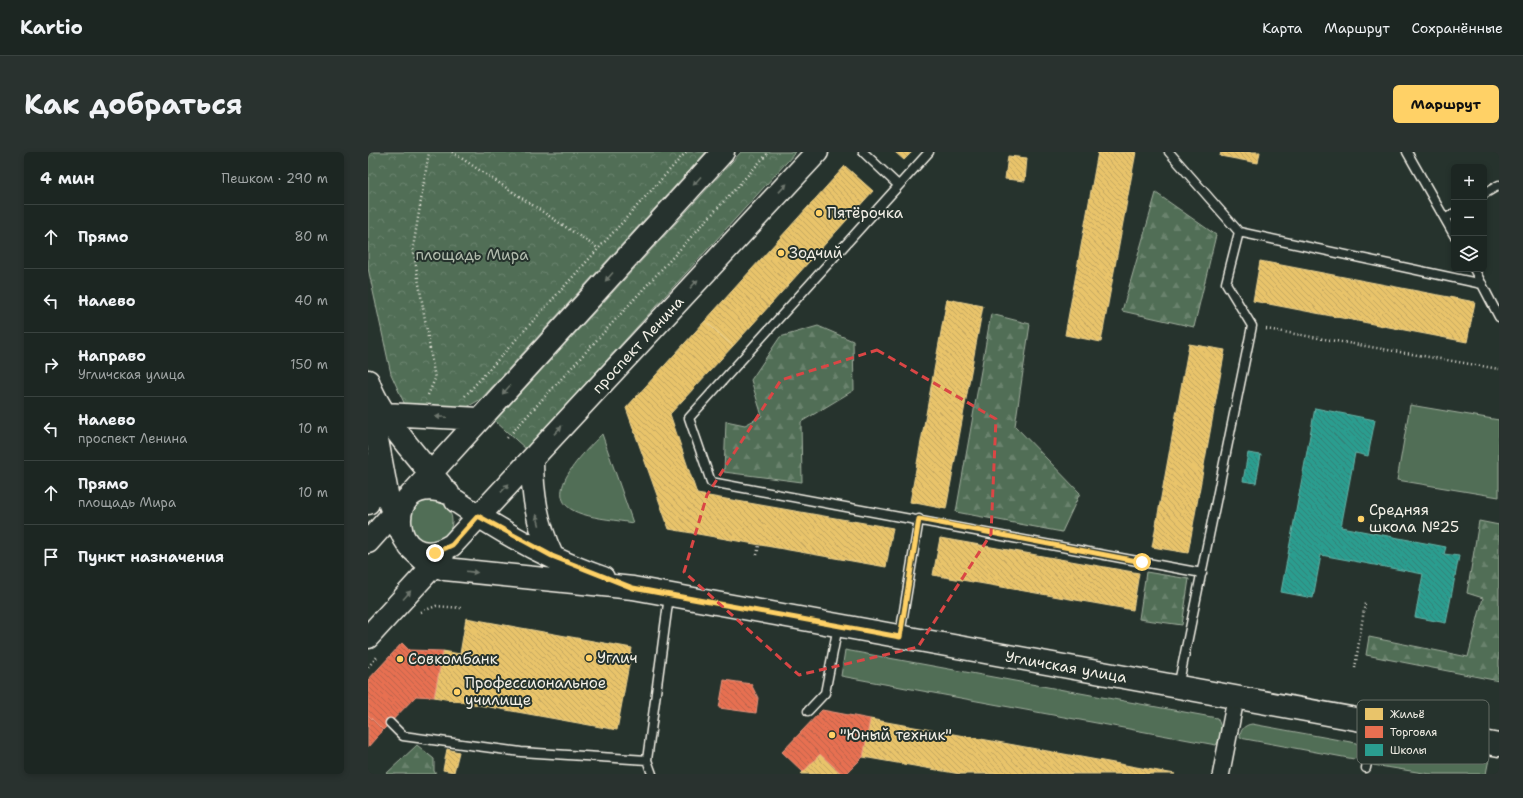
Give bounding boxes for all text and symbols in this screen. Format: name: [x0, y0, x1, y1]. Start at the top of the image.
text: Kartio: [20, 15, 83, 40]
text: Карта: [1262, 19, 1302, 37]
text: Маршрут: [1324, 19, 1390, 37]
text: Сохранённые: [1412, 19, 1503, 37]
text: Как добраться: [24, 85, 243, 123]
button: Маршрут: [1393, 85, 1499, 123]
map controls: [1451, 164, 1487, 272]
button: +: [1451, 164, 1487, 200]
text: 4 мин: [40, 167, 95, 189]
text: Пешком · 290 m: [222, 170, 328, 187]
one-way arrow: [692, 176, 702, 186]
one-way arrow: [778, 184, 787, 193]
button: −: [1451, 200, 1487, 236]
place label: Пятёрочка: [827, 203, 904, 223]
marker: Пятёрочка: [814, 208, 824, 218]
icon: ahead: [40, 226, 62, 248]
text: Прямо: [78, 227, 128, 247]
text: 80 m: [294, 228, 328, 245]
button: layers: [1451, 236, 1487, 272]
place label: Зодчий: [789, 243, 843, 263]
park label: площадь Мира: [415, 245, 529, 265]
marker: Зодчий: [776, 248, 786, 258]
one-way arrow: [605, 272, 614, 282]
one-way arrow: [690, 279, 699, 289]
icon: left: [40, 290, 62, 312]
text: Налево: [78, 291, 136, 311]
text: 40 m: [294, 292, 328, 309]
street label: проспект Ленина: [588, 292, 689, 398]
text: Направо: [78, 346, 146, 366]
icon: right: [40, 354, 62, 376]
text: 150 m: [290, 356, 328, 373]
text: Угличская улица: [78, 366, 185, 383]
one-way arrow: [502, 385, 511, 395]
text: Налево: [78, 410, 136, 430]
one-way arrow: [434, 414, 447, 420]
icon: left: [40, 418, 62, 440]
text: 10 m: [298, 420, 328, 437]
one-way arrow: [554, 425, 563, 435]
text: проспект Ленина: [78, 430, 187, 447]
text: Прямо: [78, 474, 128, 494]
icon: ahead: [40, 482, 62, 504]
one-way arrow: [500, 483, 510, 493]
text: 10 m: [298, 484, 328, 501]
text: площадь Мира: [78, 494, 176, 511]
place label: Средняя школа №25: [1369, 500, 1459, 537]
one-way arrow: [535, 514, 541, 526]
marker: Средняя школа №25: [1356, 514, 1366, 524]
route end: [426, 544, 444, 562]
icon: arrive: [40, 546, 62, 568]
text: Пункт назначения: [78, 547, 224, 567]
route start: [1133, 553, 1151, 571]
one-way arrow: [466, 569, 478, 575]
one-way arrow: [402, 589, 411, 600]
street label: Угличская улица: [1004, 646, 1129, 688]
place label: Углич: [597, 648, 637, 668]
place label: Совкомбанк: [408, 649, 498, 669]
marker: Углич: [584, 653, 594, 663]
marker: Совкомбанк: [395, 654, 405, 664]
place label: Профессиональное училище: [465, 673, 606, 710]
marker: Профессиональное училище: [452, 687, 462, 697]
legend: [1357, 700, 1489, 764]
text: Жильё: [1390, 707, 1425, 722]
place label: "Юный техник": [840, 725, 952, 745]
text: Торговля: [1390, 725, 1437, 740]
marker: "Юный техник": [827, 730, 837, 740]
text: Школы: [1390, 743, 1427, 758]

